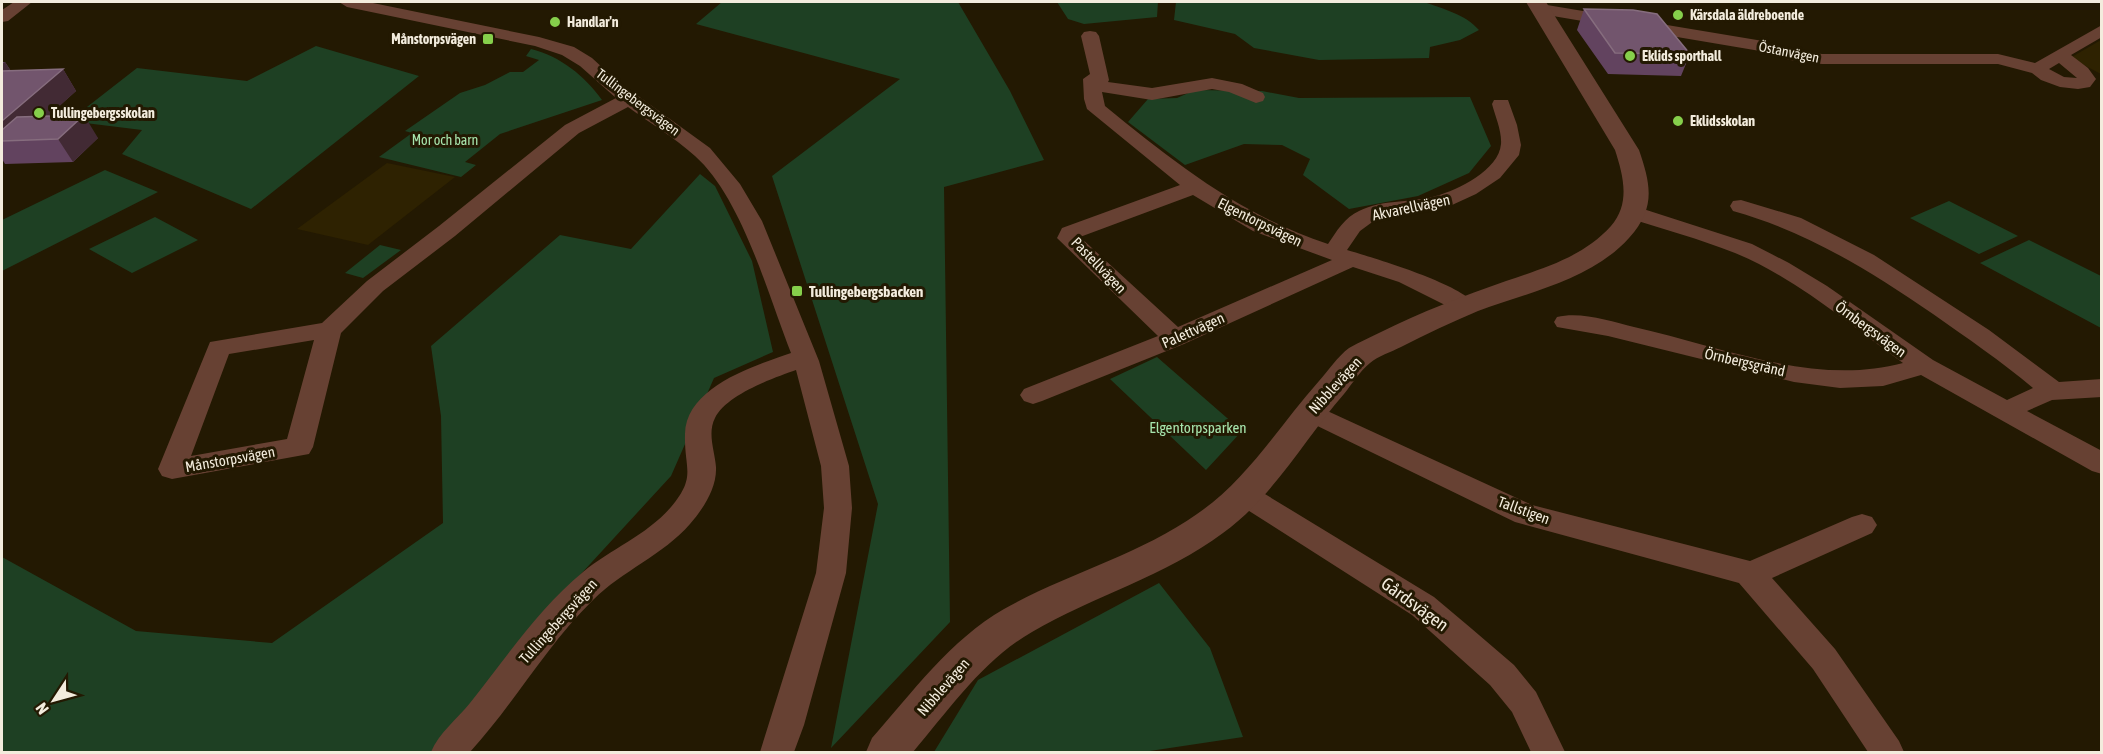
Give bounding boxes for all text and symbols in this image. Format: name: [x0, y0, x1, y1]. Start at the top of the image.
place label: Kärsdala äldreboende: [1690, 7, 1804, 23]
marker: Kärsdala äldreboende: [1671, 8, 1685, 22]
place label: Handlar'n: [567, 14, 619, 30]
marker: Handlar'n: [548, 15, 562, 29]
place label: Månstorpsvägen: [391, 31, 476, 47]
marker: Månstorpsvägen: [481, 32, 495, 46]
street label: Östanvägen: [1757, 38, 1821, 66]
place label: Eklids sporthall: [1642, 48, 1722, 64]
marker: Eklids sporthall: [1623, 49, 1637, 63]
street label: Tullingebergsvägen: [593, 65, 683, 139]
place label: Tullingebergsskolan: [51, 105, 155, 121]
marker: Tullingebergsskolan: [32, 106, 46, 120]
place label: Eklidsskolan: [1690, 113, 1755, 129]
marker: Eklidsskolan: [1671, 114, 1685, 128]
park label: Mor och barn: [412, 132, 478, 148]
street label: Akvarellvägen: [1370, 190, 1452, 224]
street label: Elgentorpsvägen: [1215, 194, 1305, 250]
street label: Pastellvägen: [1068, 233, 1130, 297]
place label: Tullingebergsbacken: [809, 283, 923, 300]
marker: Tullingebergsbacken: [790, 284, 804, 298]
street label: Örnbergsvägen: [1832, 298, 1910, 360]
street label: Palettvägen: [1159, 309, 1227, 351]
street label: Örnbergsgränd: [1703, 344, 1787, 380]
street label: Nibblevägen: [1305, 353, 1365, 417]
park label: Elgentorpsparken: [1149, 419, 1247, 436]
street label: Månstorpsvägen: [184, 443, 276, 475]
street label: Tallstigen: [1496, 493, 1552, 527]
street label: Gårdsvägen: [1377, 573, 1453, 635]
street label: Tullingebergsvägen: [516, 575, 600, 667]
street label: Nibblevägen: [914, 655, 972, 719]
north arrow: [24, 670, 84, 730]
text: N: [32, 700, 52, 718]

